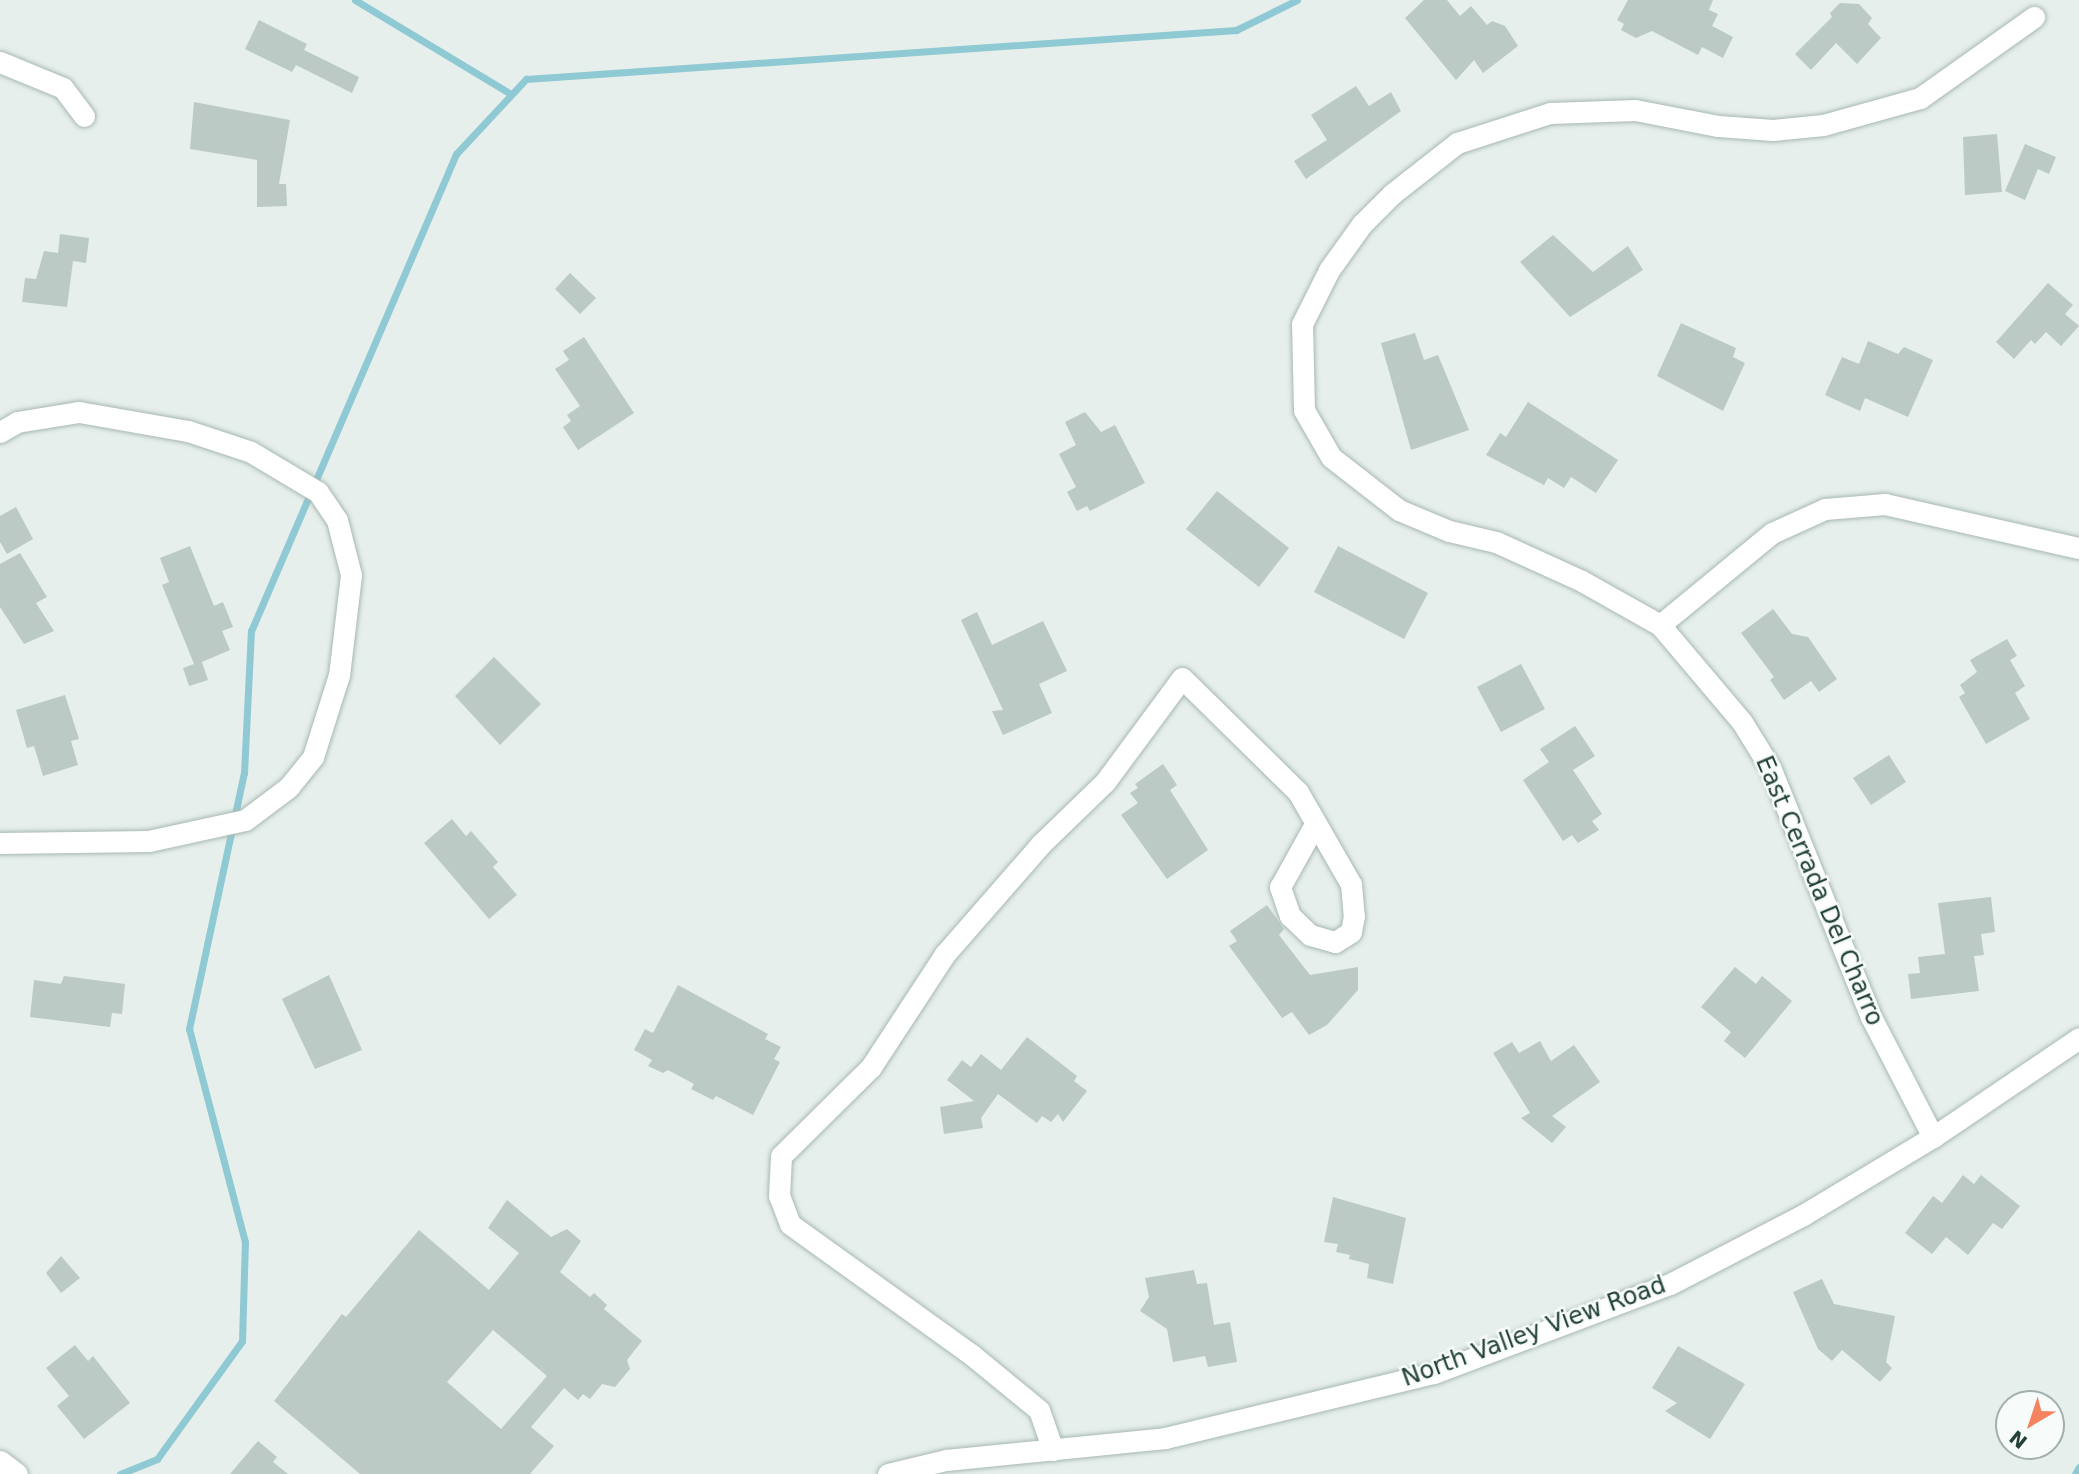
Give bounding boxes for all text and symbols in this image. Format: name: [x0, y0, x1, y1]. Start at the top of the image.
street label: East Cerrada Del Charro: [1749, 752, 1889, 1030]
street label: North Valley View Road: [1398, 1271, 1670, 1393]
north arrow: [1995, 1390, 2065, 1460]
text: N: [2005, 1426, 2031, 1453]

